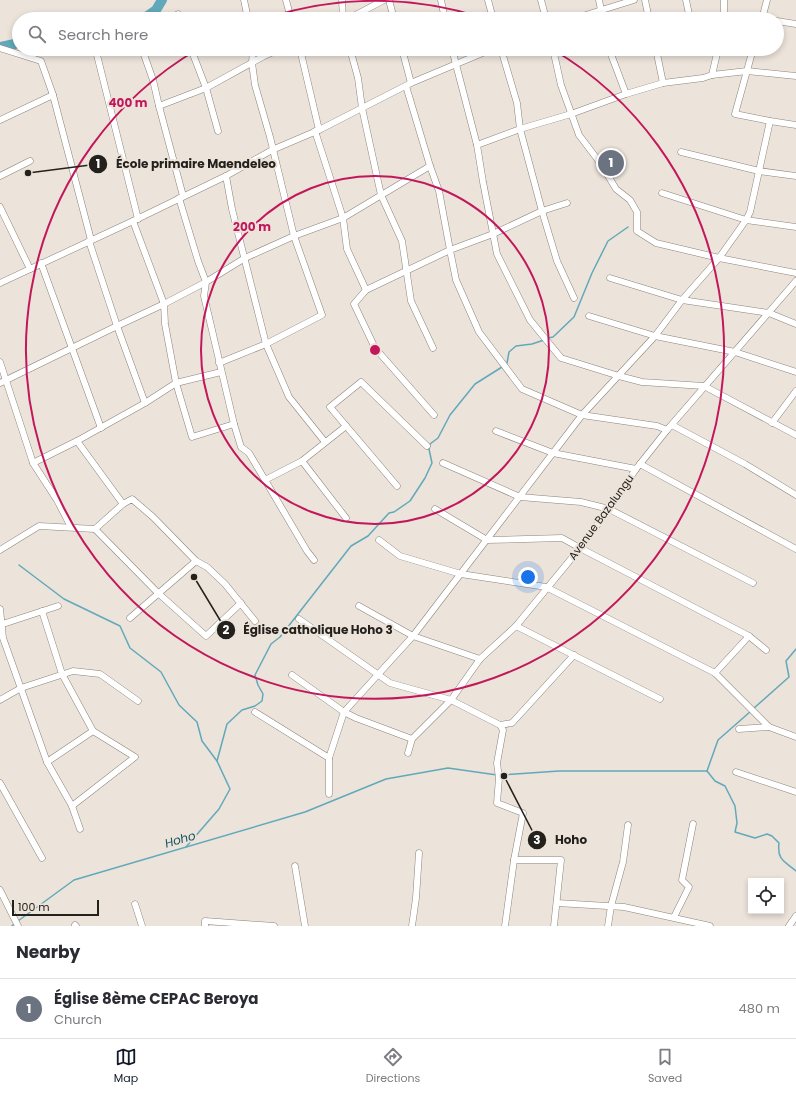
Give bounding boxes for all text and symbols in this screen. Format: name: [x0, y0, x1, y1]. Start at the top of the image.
search box: [12, 12, 784, 56]
icon: search: [26, 23, 48, 45]
text: Search here: [58, 24, 148, 45]
text: 400 m: [108, 94, 148, 111]
pin: 1: [598, 148, 624, 178]
callout: École primaire Maendeleo: [88, 152, 284, 176]
text: 1: [96, 155, 100, 172]
text: École primaire Maendeleo: [116, 155, 276, 172]
text: 200 m: [233, 218, 271, 235]
centre of rings: [368, 343, 382, 357]
street label: Avenue Bazalungu: [565, 471, 637, 563]
your location: [518, 567, 538, 587]
callout: Église catholique Hoho 3: [216, 618, 401, 642]
text: 2: [223, 621, 230, 638]
text: Église catholique Hoho 3: [243, 621, 393, 638]
water label: Hoho: [163, 826, 198, 851]
callout: Hoho: [527, 828, 595, 852]
text: 3: [533, 831, 541, 848]
text: Hoho: [555, 831, 587, 848]
map controls: [748, 878, 784, 914]
button: locate: [748, 878, 784, 914]
scale bar: [12, 898, 99, 917]
text: 100 m: [18, 899, 50, 915]
text: Nearby: [16, 940, 80, 964]
text: Église 8ème CEPAC Beroya: [54, 988, 259, 1009]
text: 1: [27, 999, 31, 1018]
text: 480 m: [739, 999, 780, 1018]
text: Church: [54, 1010, 102, 1029]
tab: Map: [114, 1046, 138, 1087]
tab: Directions: [366, 1046, 420, 1087]
tab: Saved: [648, 1046, 682, 1087]

